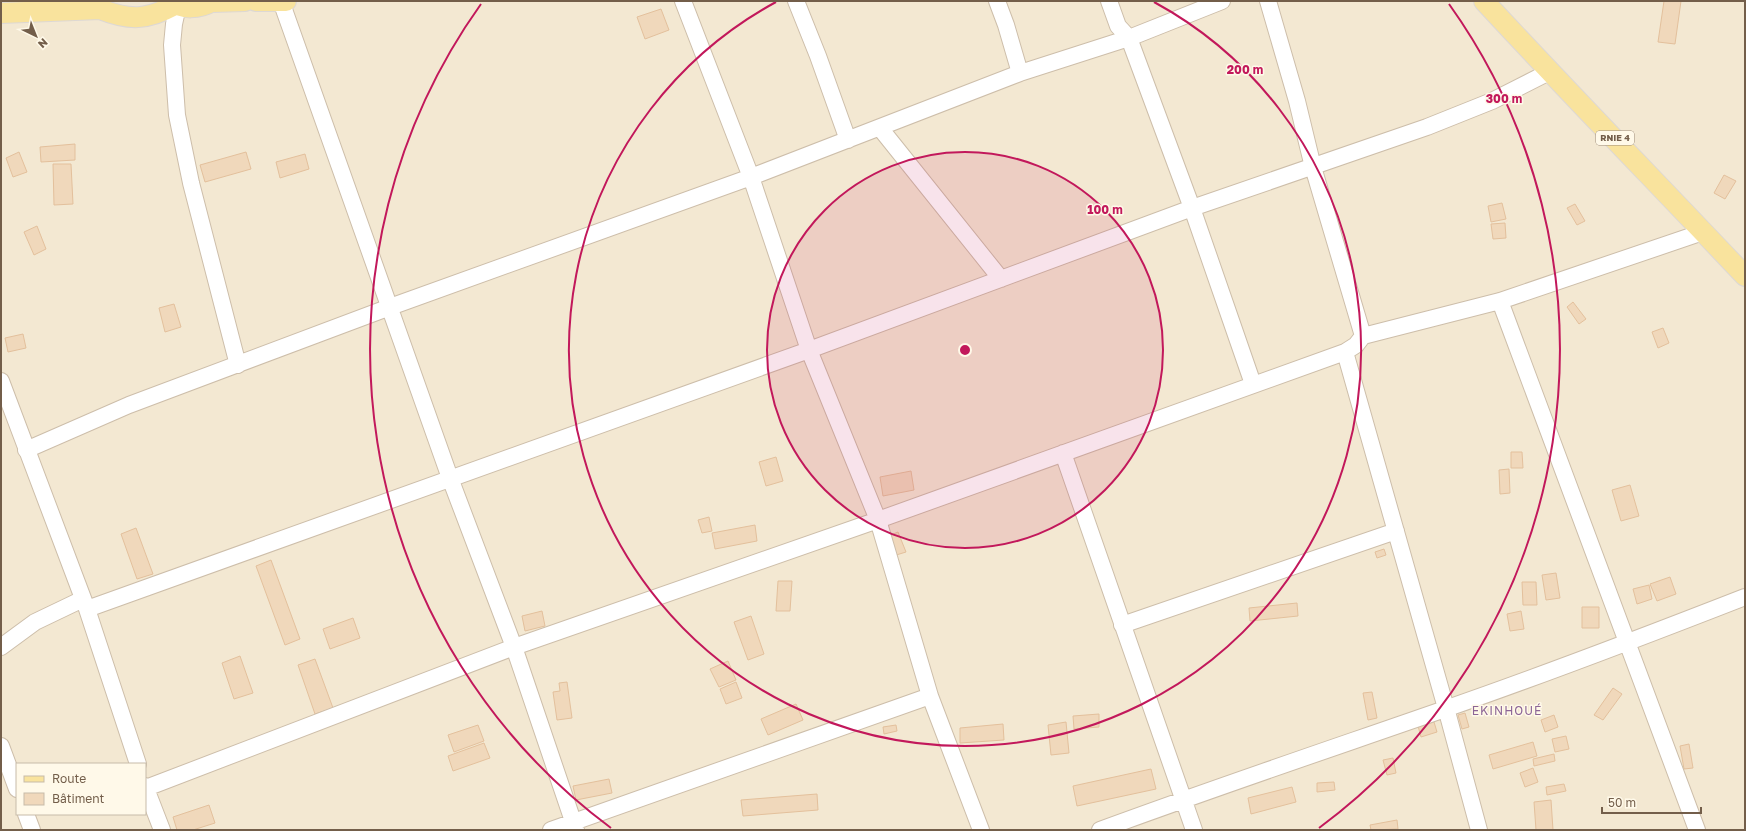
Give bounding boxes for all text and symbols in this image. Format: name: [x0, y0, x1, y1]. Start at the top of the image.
north arrow: [16, 16, 56, 56]
text: N: [36, 36, 51, 51]
text: 200 m: [1227, 62, 1263, 77]
text: 300 m: [1486, 91, 1522, 106]
road number: RNIE 4: [1596, 131, 1634, 145]
text: 100 m: [1087, 202, 1123, 217]
centre of rings: [958, 343, 972, 357]
district label: EKINHOUÉ: [1472, 703, 1542, 718]
legend: [16, 763, 146, 815]
text: Route: [52, 771, 86, 786]
scale bar: [1602, 789, 1701, 815]
text: Bâtiment: [52, 791, 105, 806]
text: 50 m: [1608, 795, 1636, 810]

